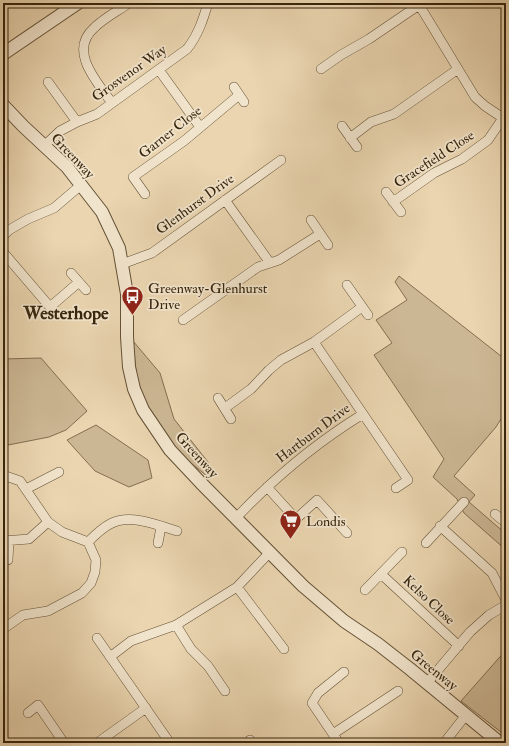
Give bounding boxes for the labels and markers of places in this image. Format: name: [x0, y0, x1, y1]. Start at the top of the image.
place label: Greenway-Glenhurst Drive: [148, 280, 268, 313]
bus stop icon: Greenway-Glenhurst Drive: [119, 283, 145, 316]
supermarket icon: Londis: [277, 508, 303, 541]
place label: Londis: [306, 513, 346, 530]

